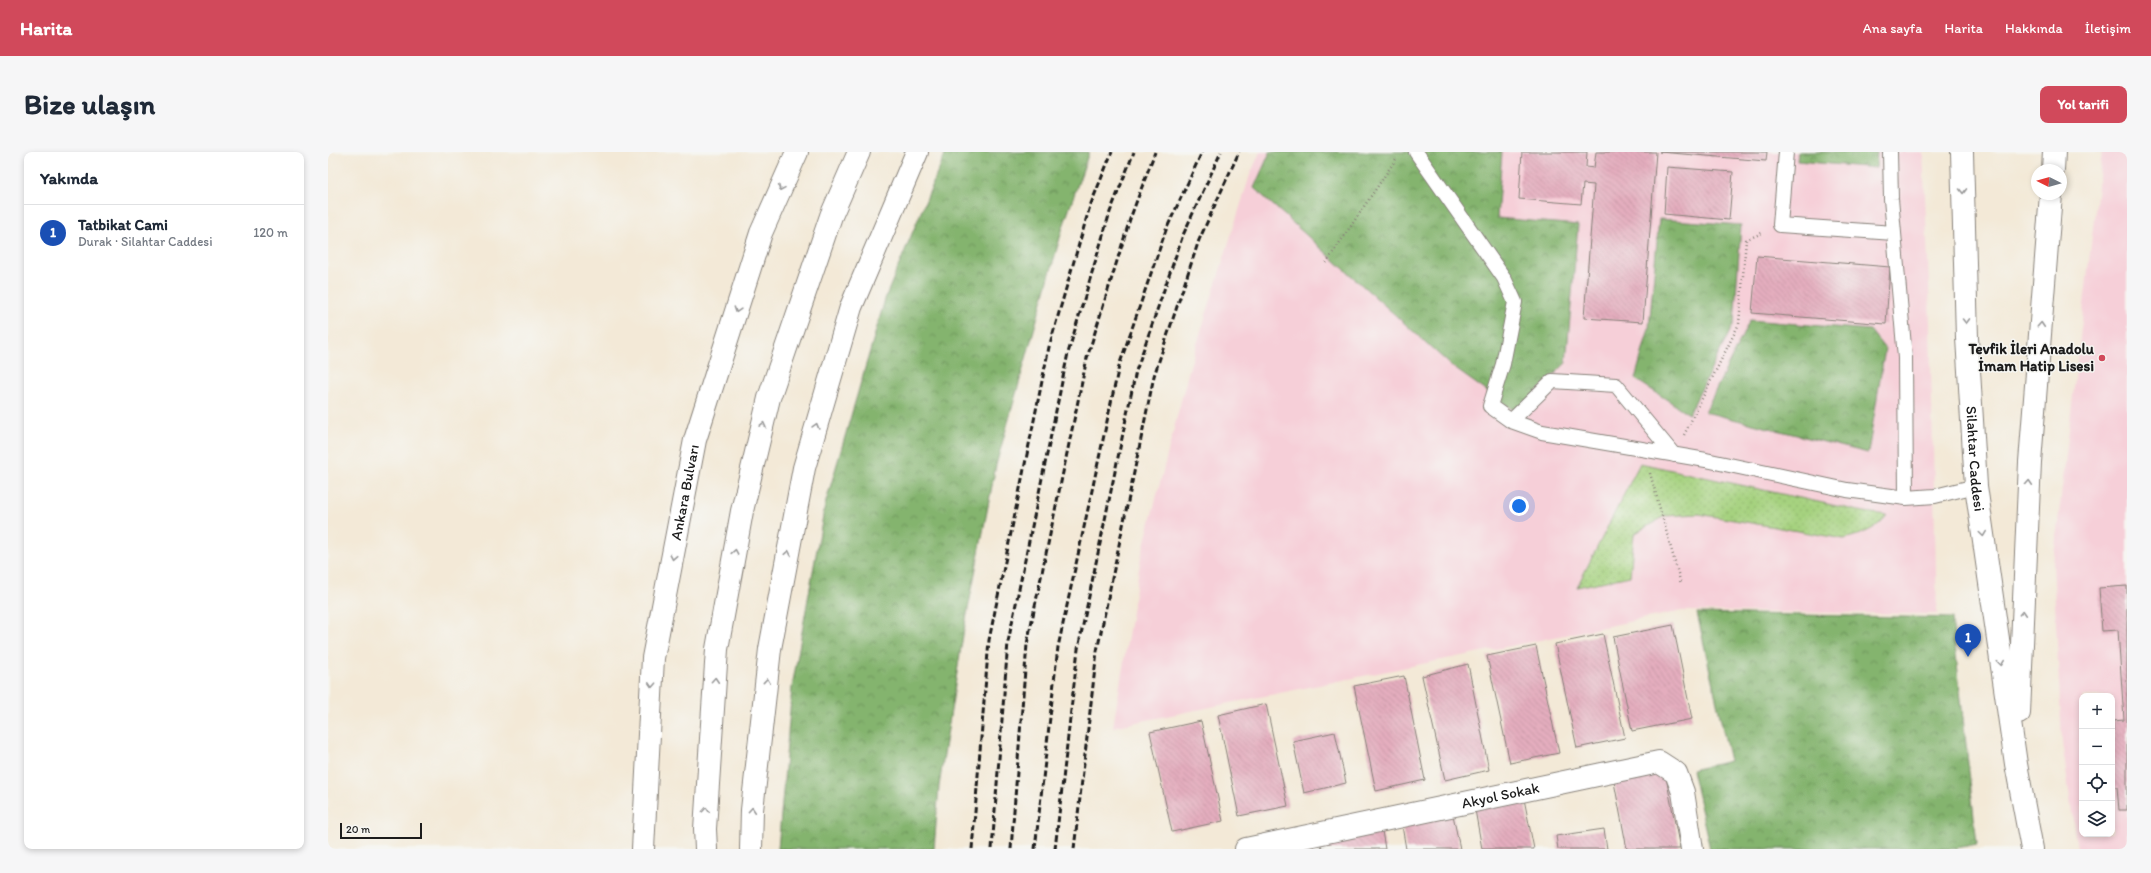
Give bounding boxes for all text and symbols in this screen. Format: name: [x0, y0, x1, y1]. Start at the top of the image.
text: Harita: [20, 17, 72, 40]
text: Ana sayfa: [1863, 20, 1922, 37]
text: Harita: [1944, 20, 1983, 37]
text: Hakkında: [2005, 20, 2063, 37]
text: İletişim: [2085, 20, 2131, 37]
button: Yol tarifi: [2040, 86, 2127, 123]
text: Bize ulaşın: [24, 87, 155, 121]
north arrow: [2031, 164, 2067, 200]
text: Yakında: [40, 168, 98, 188]
one-way arrow: [778, 184, 786, 191]
one-way arrow: [1959, 188, 1967, 194]
text: Tatbikat Cami: [78, 216, 168, 234]
text: 1: [50, 225, 56, 240]
text: 120 m: [253, 225, 288, 240]
text: Durak · Silahtar Caddesi: [78, 234, 212, 249]
one-way arrow: [733, 306, 742, 313]
one-way arrow: [1962, 318, 1970, 324]
one-way arrow: [2036, 322, 2045, 328]
place label: Tevfik İleri Anadolu İmam Hatip Lisesi: [1968, 340, 2095, 376]
marker: Tevfik İleri Anadolu İmam Hatip Lisesi: [2097, 353, 2107, 363]
street label: Silahtar Caddesi: [1962, 405, 1989, 513]
one-way arrow: [758, 422, 766, 428]
one-way arrow: [811, 423, 820, 430]
street label: Ankara Bulvarı: [667, 443, 703, 542]
one-way arrow: [2025, 480, 2034, 486]
your location: [1509, 496, 1529, 516]
one-way arrow: [1978, 531, 1987, 537]
one-way arrow: [730, 549, 739, 555]
one-way arrow: [783, 550, 792, 556]
one-way arrow: [669, 554, 677, 560]
one-way arrow: [2019, 610, 2027, 616]
pin: 1: [1955, 624, 1981, 657]
one-way arrow: [1996, 660, 2005, 666]
one-way arrow: [710, 677, 719, 683]
one-way arrow: [762, 678, 771, 684]
one-way arrow: [648, 682, 656, 688]
map controls: [2079, 693, 2115, 837]
button: +: [2079, 693, 2115, 729]
button: −: [2079, 729, 2115, 765]
button: locate: [2079, 765, 2115, 801]
street label: Akyol Sokak: [1460, 778, 1541, 812]
button: layers: [2079, 801, 2115, 837]
one-way arrow: [702, 807, 711, 813]
one-way arrow: [748, 807, 757, 813]
scale bar: [340, 821, 422, 840]
text: 20 m: [346, 823, 370, 836]

